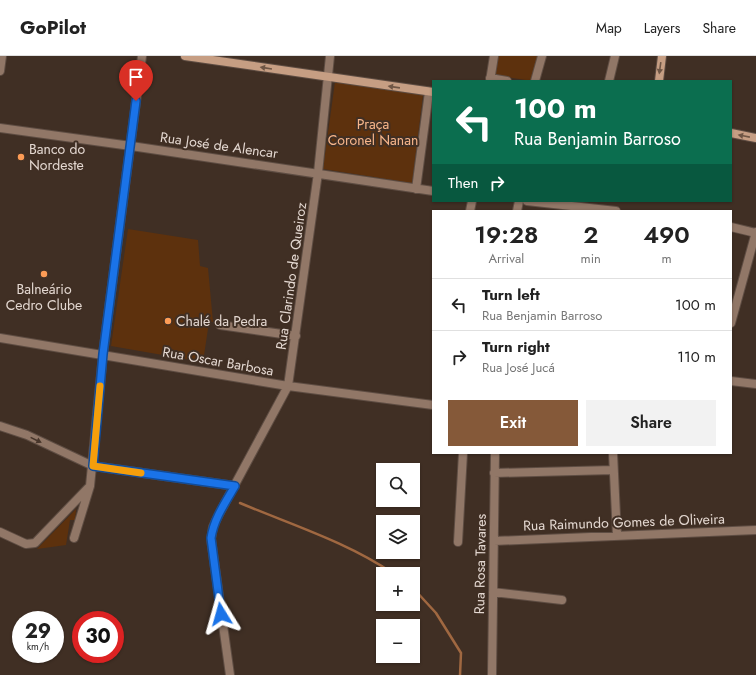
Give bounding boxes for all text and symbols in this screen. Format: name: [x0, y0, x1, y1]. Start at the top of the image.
text: GoPilot: [20, 14, 86, 41]
text: Map: [596, 18, 622, 38]
text: Layers: [644, 18, 680, 38]
text: Share: [702, 18, 736, 38]
pin: [119, 60, 153, 101]
one-way arrow: [657, 62, 663, 75]
one-way arrow: [260, 65, 272, 71]
icon: arrive: [125, 66, 147, 88]
one-way arrow: [388, 84, 400, 90]
text: 100 m: [514, 88, 597, 129]
icon: left: [448, 96, 500, 148]
park label: Praça Coronel Nanan: [328, 114, 418, 150]
text: Rua Benjamin Barroso: [514, 126, 681, 152]
street label: Rua José de Alencar: [159, 127, 279, 163]
one-way arrow: [737, 132, 750, 138]
place label: Banco do Nordeste: [29, 139, 85, 175]
marker: Banco do Nordeste: [16, 152, 26, 162]
text: Then: [448, 172, 478, 194]
icon: right: [486, 172, 508, 194]
street label: Rua Clarindo de Queiroz: [271, 201, 311, 351]
text: 19:28: [474, 217, 538, 252]
text: 2: [583, 217, 598, 252]
text: 490: [643, 217, 690, 252]
text: Arrival: [488, 249, 524, 268]
text: min: [581, 249, 601, 268]
text: m: [661, 249, 672, 268]
marker: Balneário Cedro Clube: [39, 269, 49, 279]
place label: Balneário Cedro Clube: [6, 279, 82, 315]
text: Turn left: [482, 284, 540, 306]
icon: left: [448, 294, 470, 316]
text: 100 m: [675, 294, 716, 316]
text: Rua Benjamin Barroso: [482, 306, 602, 325]
place label: Chalé da Pedra: [176, 311, 267, 331]
marker: Chalé da Pedra: [163, 316, 173, 326]
text: Turn right: [482, 336, 550, 358]
street label: Rua Oscar Barbosa: [161, 341, 275, 381]
icon: right: [448, 346, 470, 368]
text: 110 m: [677, 346, 716, 368]
text: Rua José Jucá: [482, 358, 555, 377]
button: Exit: [448, 400, 578, 446]
button: Share: [586, 400, 716, 446]
one-way arrow: [31, 437, 42, 443]
map controls: [376, 463, 420, 663]
button: search: [376, 463, 420, 507]
street label: Rua Raimundo Gomes de Oliveira: [523, 508, 725, 536]
street label: Rua Rosa Tavares: [469, 513, 491, 614]
button: layers: [376, 515, 420, 559]
button: +: [376, 567, 420, 611]
position arrow: [200, 593, 242, 635]
speed limit sign: 30: [72, 611, 124, 663]
text: 29: [25, 617, 51, 646]
button: −: [376, 619, 420, 663]
text: km/h: [27, 639, 49, 654]

